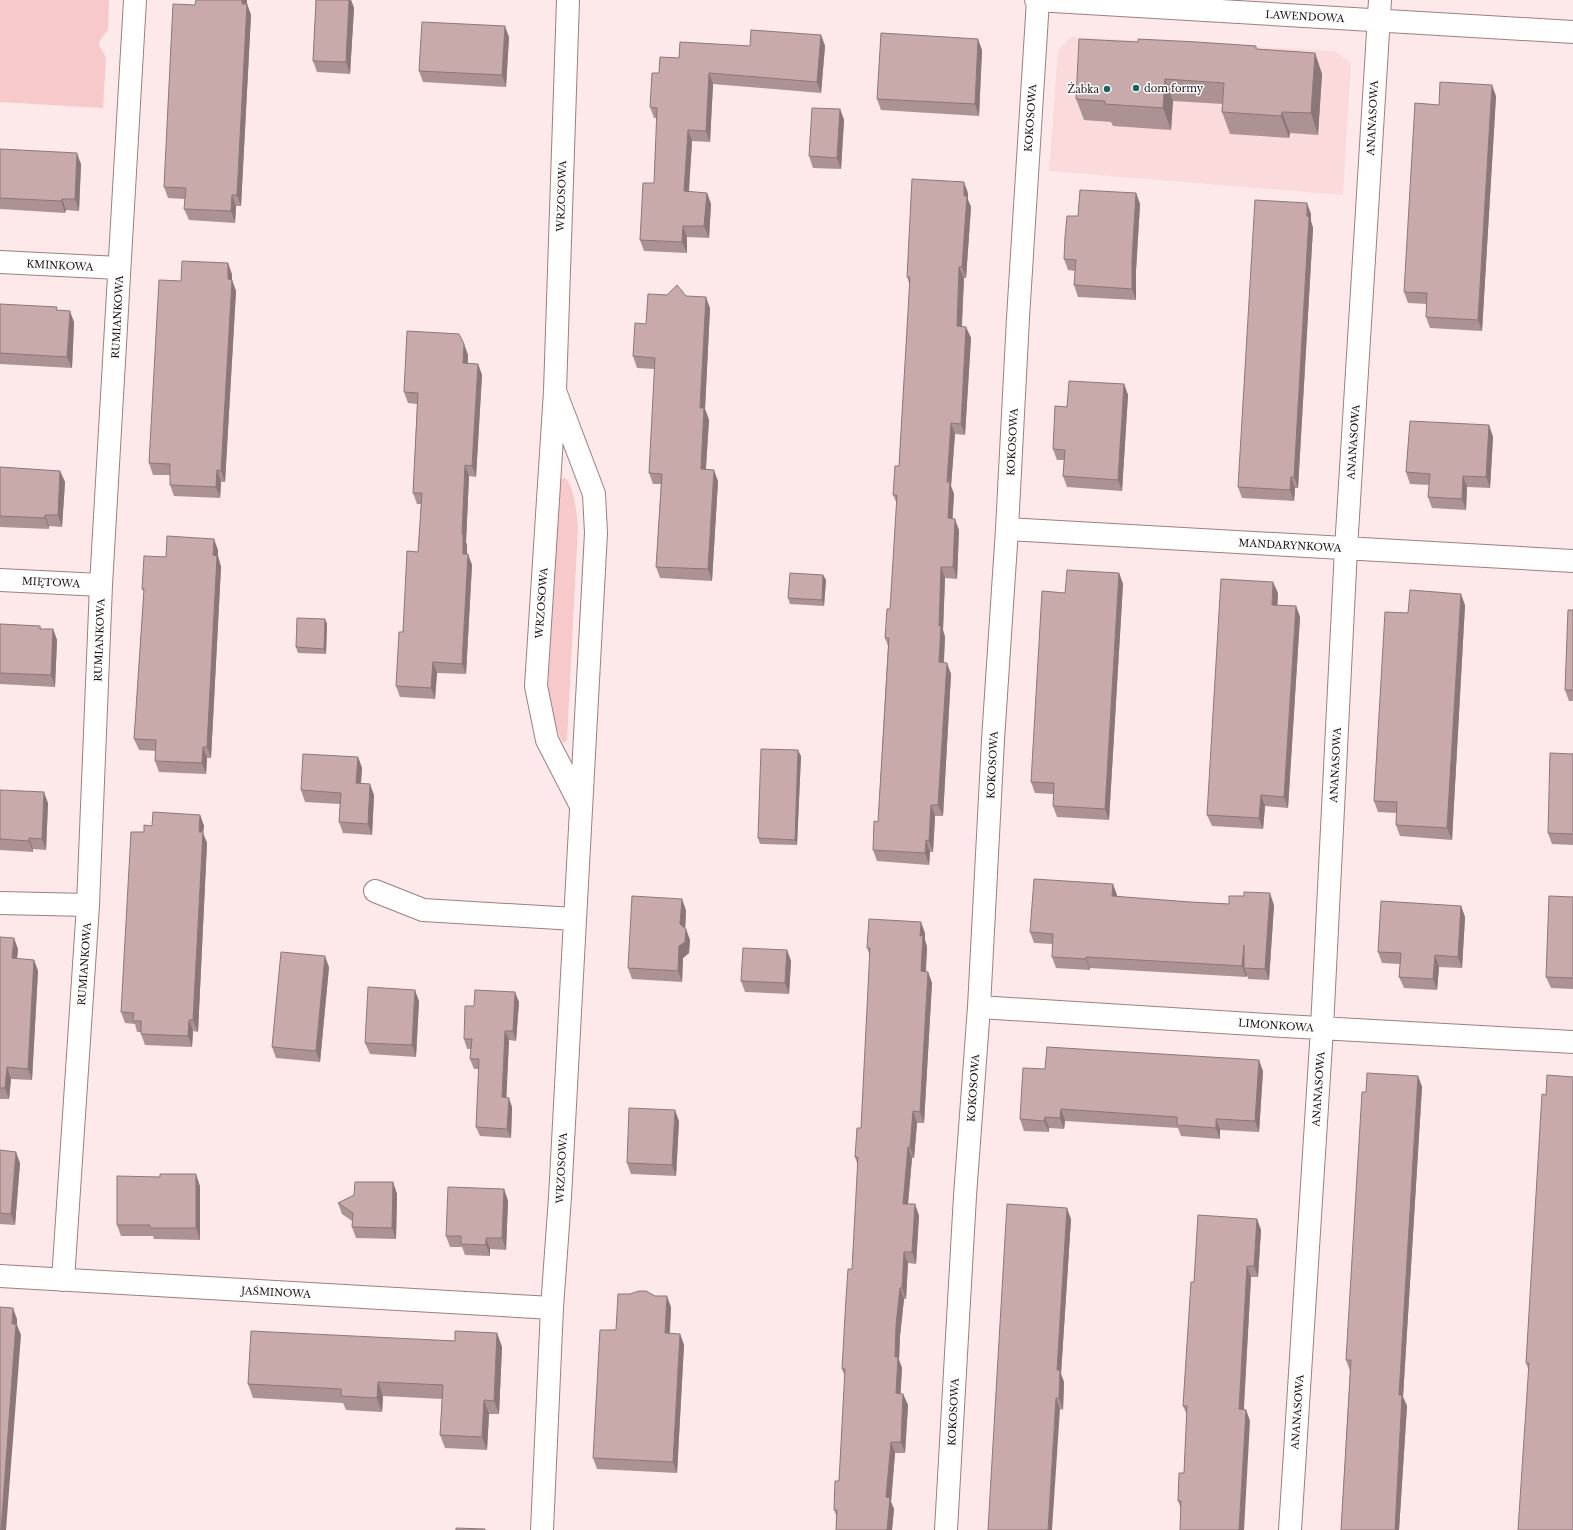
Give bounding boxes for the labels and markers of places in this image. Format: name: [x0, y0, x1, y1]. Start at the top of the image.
place label: Żabka: [1068, 82, 1099, 96]
place label: dom formy: [1144, 82, 1204, 95]
marker: dom formy: [1131, 83, 1141, 93]
marker: Żabka: [1102, 84, 1112, 94]

